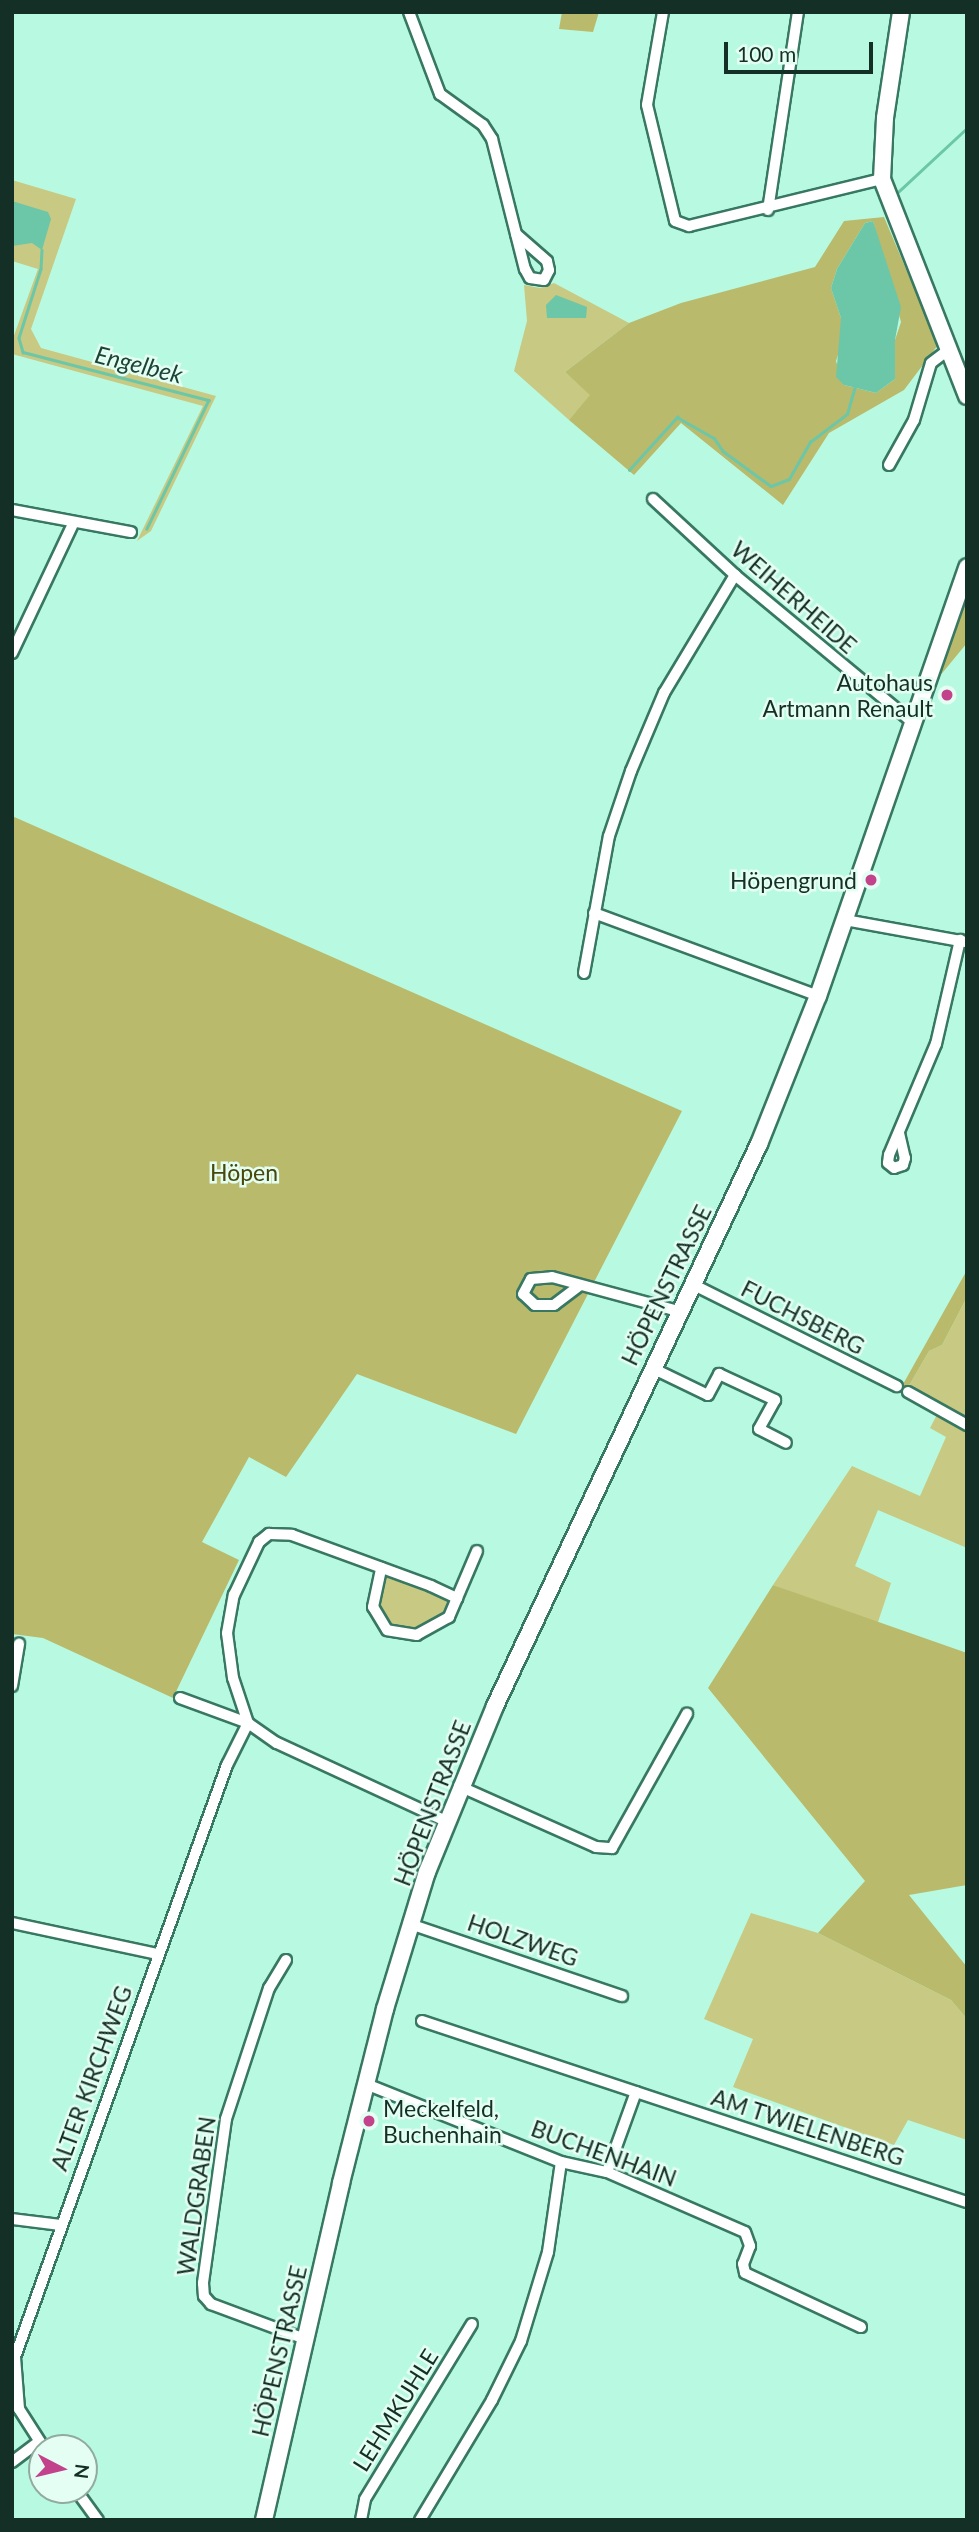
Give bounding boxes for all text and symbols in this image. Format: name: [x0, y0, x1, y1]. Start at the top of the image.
scale bar: [727, 28, 876, 72]
text: 100 m: [737, 41, 796, 66]
water label: Engelbek: [92, 339, 186, 389]
street label: WEIHERHEIDE: [726, 535, 862, 659]
place label: Autohaus Artmann Renault: [762, 668, 933, 722]
marker: Autohaus Artmann Renault: [939, 687, 955, 703]
place label: Höpengrund: [730, 866, 857, 894]
marker: Höpengrund: [863, 872, 879, 888]
park label: Höpen: [210, 1158, 278, 1186]
street label: HÖPENSTRASSE: [615, 1200, 717, 1370]
street label: FUCHSBERG: [737, 1274, 869, 1360]
street label: HÖPENSTRASSE: [388, 1716, 476, 1890]
street label: HOLZWEG: [464, 1908, 582, 1972]
street label: ALTER KIRCHWEG: [45, 1982, 137, 2174]
street label: AM TWIELENBERG: [708, 2083, 908, 2171]
place label: Meckelfeld, Buchenhain: [383, 2094, 502, 2148]
marker: Meckelfeld, Buchenhain: [361, 2113, 377, 2129]
street label: BUCHENHAIN: [528, 2114, 680, 2192]
street label: WALDGRABEN: [171, 2115, 221, 2277]
street label: HÖPENSTRASSE: [246, 2263, 312, 2439]
street label: LEHMKUHLE: [347, 2344, 443, 2476]
north arrow: [28, 2434, 98, 2504]
text: N: [70, 2463, 95, 2480]

